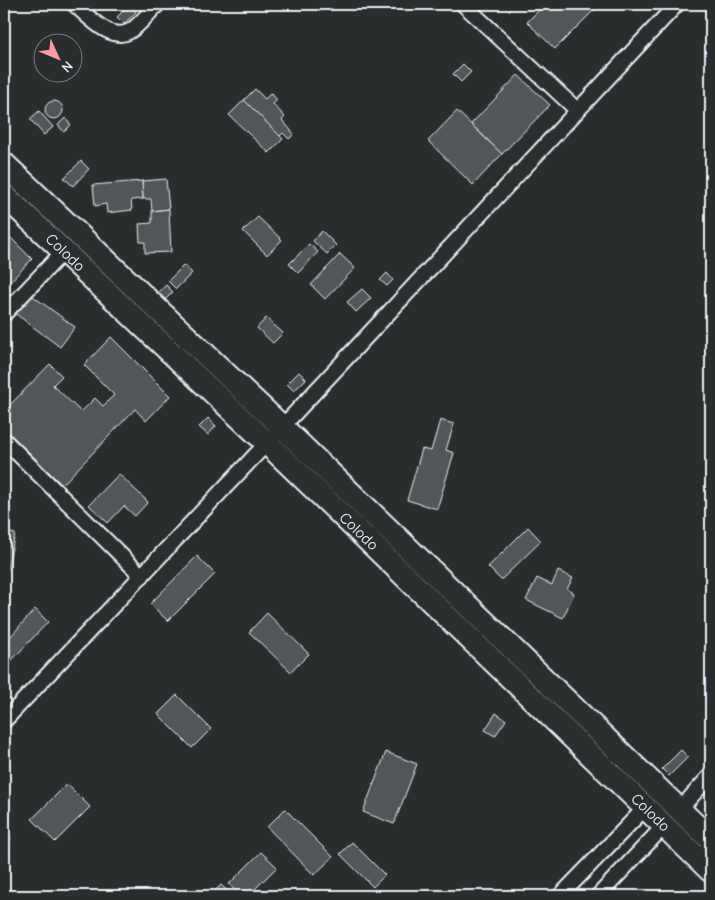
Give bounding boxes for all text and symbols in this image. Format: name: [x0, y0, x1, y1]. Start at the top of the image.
north arrow: [32, 32, 82, 82]
text: N: [58, 57, 76, 76]
street label: Colodo: [42, 230, 88, 275]
street label: Colodo: [336, 509, 382, 554]
street label: Colodo: [627, 790, 674, 835]

